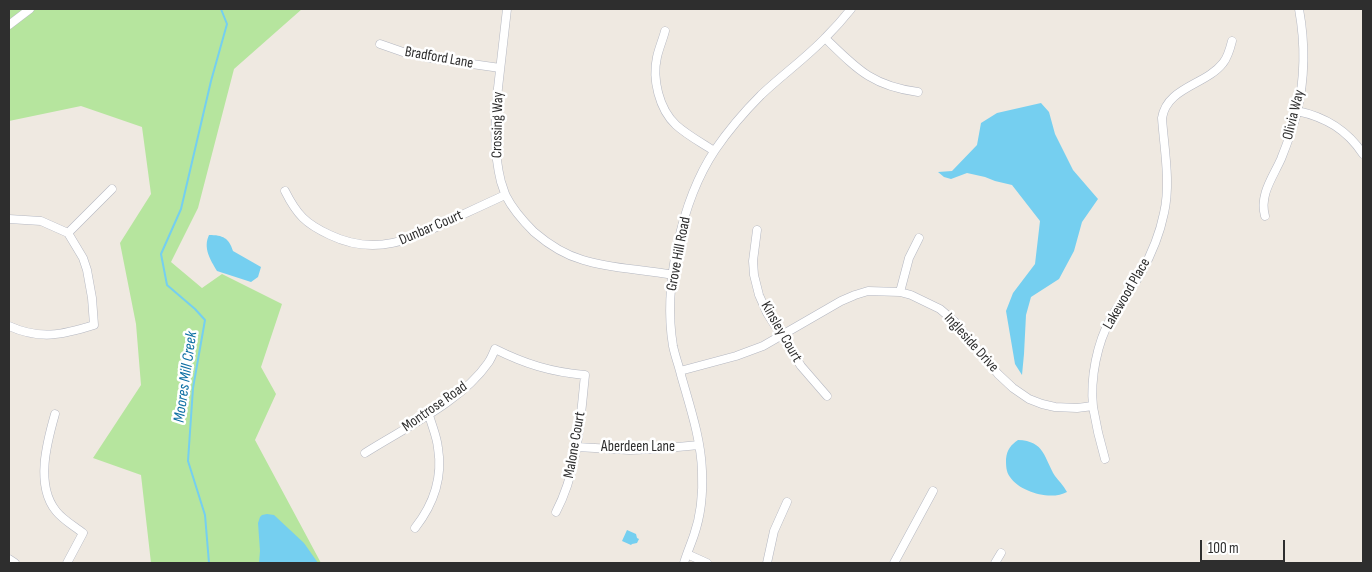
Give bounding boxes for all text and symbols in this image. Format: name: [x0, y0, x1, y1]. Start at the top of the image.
street label: Bradford Lane: [403, 43, 475, 73]
street label: Olivia Way: [1279, 88, 1309, 142]
street label: Crossing Way: [488, 92, 508, 158]
street label: Dunbar Court: [396, 207, 466, 249]
street label: Grove Hill Road: [663, 215, 695, 293]
street label: Lakewood Place: [1099, 255, 1155, 333]
street label: Kinsley Court: [756, 298, 806, 366]
street label: Ingleside Drive: [940, 310, 1002, 376]
water label: Moores Mill Creek: [170, 330, 202, 424]
street label: Montrose Road: [399, 378, 471, 436]
street label: Malone Court: [560, 410, 590, 480]
street label: Aberdeen Lane: [601, 438, 675, 456]
scale bar: [1202, 530, 1287, 562]
text: 100 m: [1208, 539, 1239, 558]

